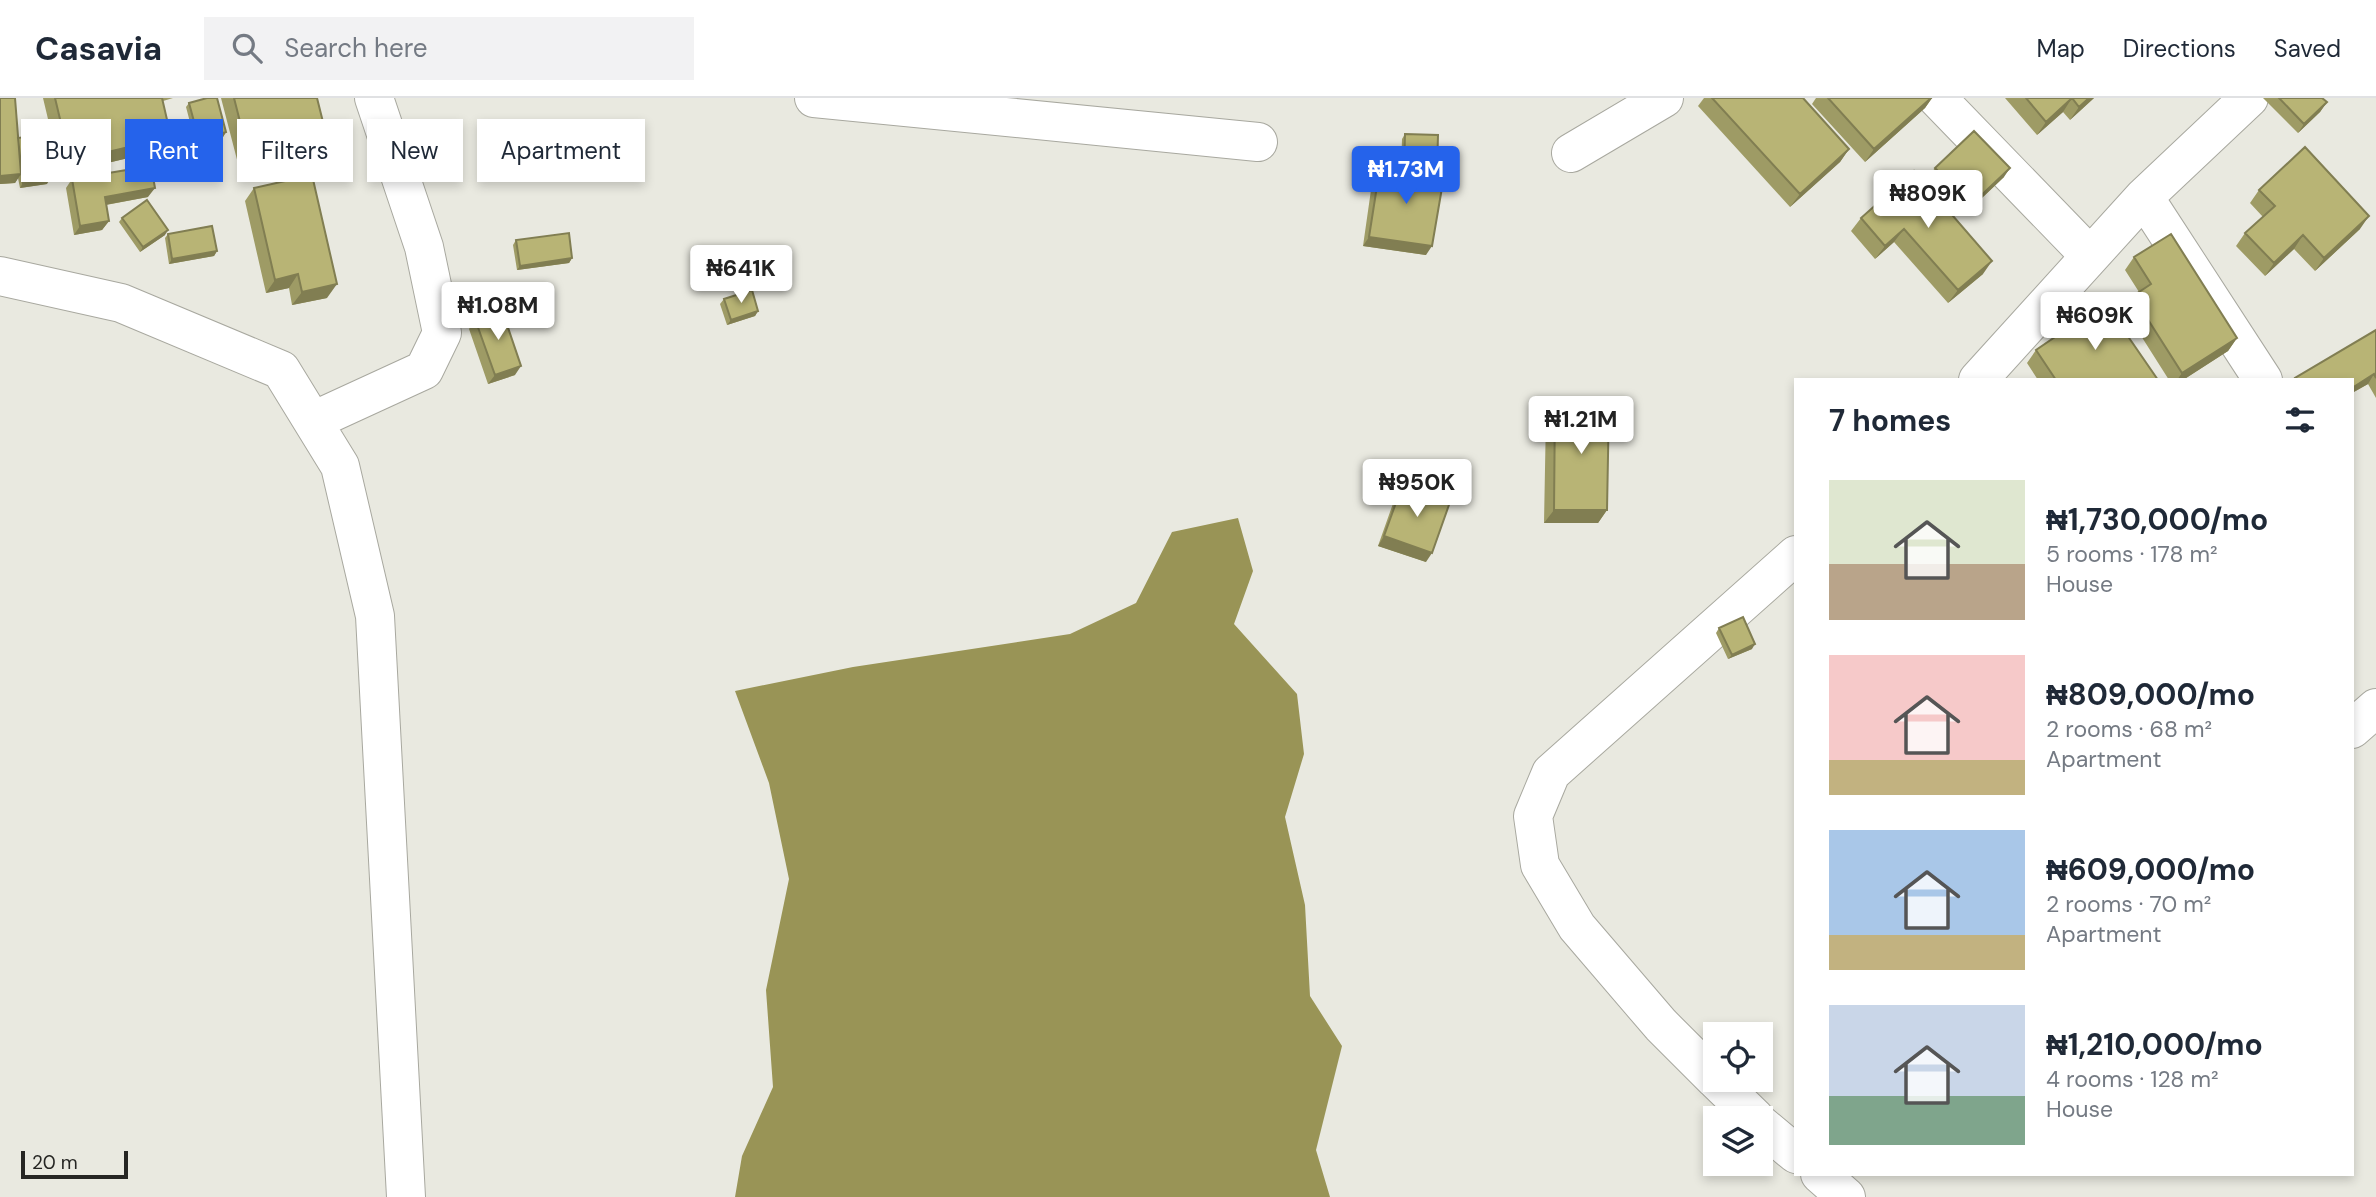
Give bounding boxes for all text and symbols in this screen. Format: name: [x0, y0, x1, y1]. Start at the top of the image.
search box: [204, 17, 694, 80]
text: Casavia: [35, 27, 162, 70]
icon: search: [228, 29, 266, 67]
text: Search here: [284, 31, 428, 65]
text: Map: [2037, 33, 2085, 64]
text: Directions: [2123, 33, 2236, 64]
text: Saved: [2274, 33, 2341, 64]
chip: Buy: [21, 119, 111, 182]
chip: Rent: [125, 119, 223, 182]
chip: Filters: [237, 119, 353, 182]
chip: New: [367, 119, 463, 182]
chip: Apartment: [477, 119, 645, 182]
pin: ₦1.73M: [1349, 146, 1463, 206]
text: ₦1.73M: [1368, 154, 1444, 184]
pin: ₦809K: [1879, 170, 1977, 230]
text: ₦809K: [1890, 178, 1967, 208]
pin: ₦641K: [692, 246, 790, 305]
text: ₦641K: [706, 253, 776, 283]
pin: ₦1.08M: [441, 282, 555, 342]
text: ₦1.08M: [458, 290, 539, 320]
pin: ₦609K: [2046, 292, 2144, 352]
text: ₦609K: [2056, 300, 2134, 330]
pin: ₦1.21M: [1524, 396, 1638, 456]
text: 7 homes: [1829, 401, 1951, 440]
icon: filters: [2281, 401, 2319, 439]
text: ₦1.21M: [1545, 404, 1617, 434]
pin: ₦950K: [1368, 460, 1466, 519]
text: ₦950K: [1379, 467, 1455, 497]
text: ₦1,730,000/mo: [2046, 500, 2268, 539]
icon: home: [1885, 508, 1969, 592]
text: 5 rooms · 178 m²: [2046, 539, 2218, 569]
text: House: [2046, 569, 2113, 599]
text: ₦809,000/mo: [2046, 675, 2255, 714]
icon: home: [1885, 683, 1969, 767]
text: 2 rooms · 68 m²: [2046, 714, 2212, 744]
text: Apartment: [2046, 744, 2161, 774]
text: ₦609,000/mo: [2046, 850, 2255, 889]
icon: home: [1885, 858, 1969, 942]
text: 2 rooms · 70 m²: [2046, 889, 2211, 919]
text: Apartment: [2046, 919, 2161, 949]
map controls: [1703, 1022, 1773, 1176]
button: locate: [1703, 1022, 1773, 1092]
text: ₦1,210,000/mo: [2046, 1025, 2263, 1064]
icon: home: [1885, 1033, 1969, 1117]
text: 4 rooms · 128 m²: [2046, 1064, 2218, 1094]
text: House: [2046, 1094, 2113, 1124]
button: layers: [1703, 1106, 1773, 1176]
scale bar: [21, 1148, 128, 1180]
text: 20 m: [32, 1150, 78, 1175]

